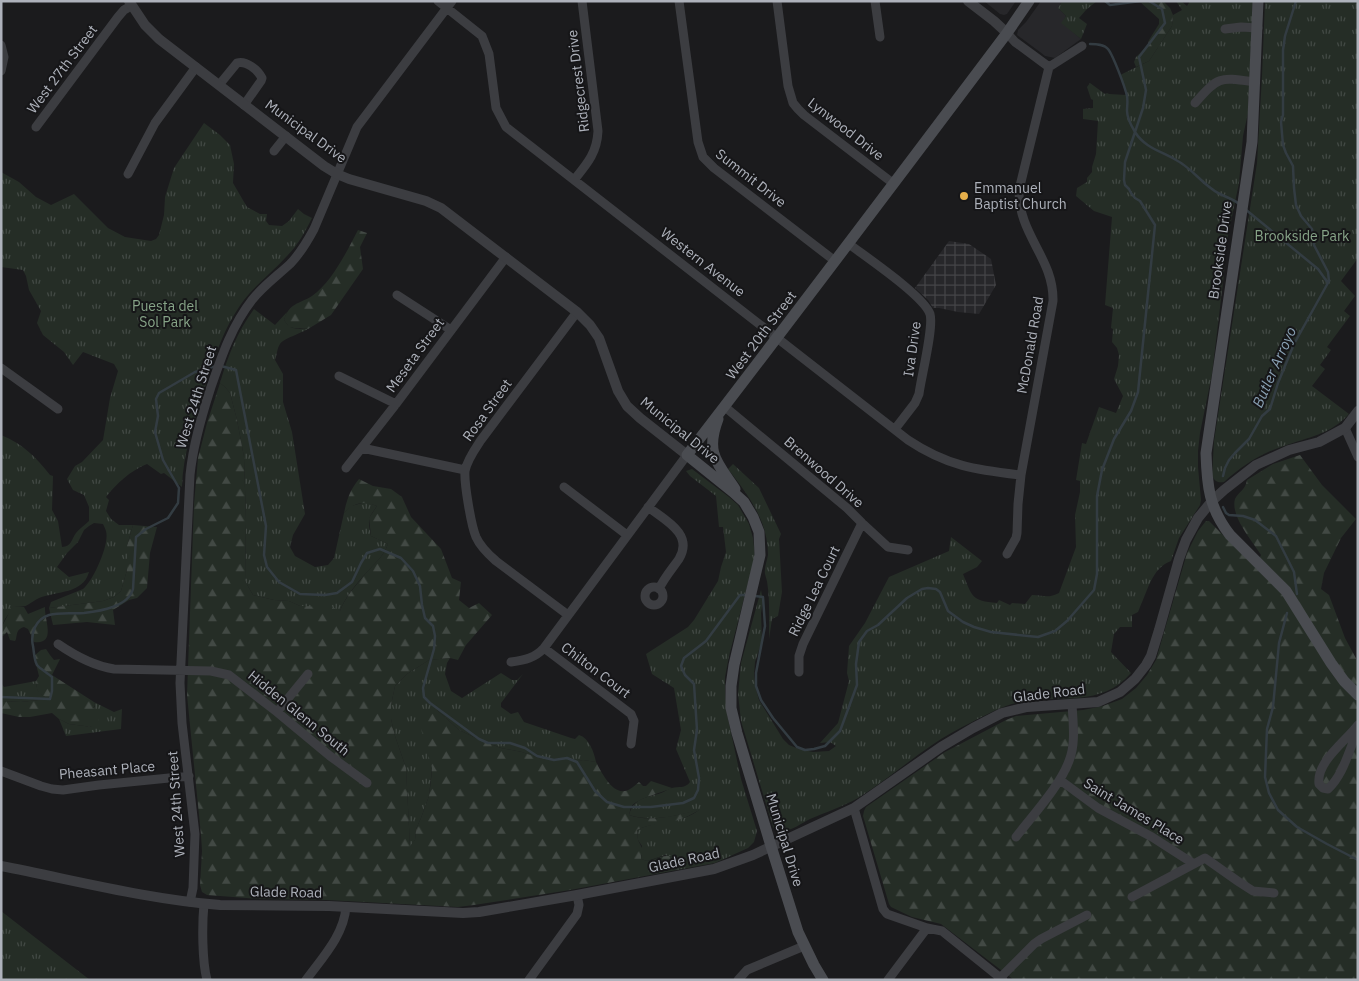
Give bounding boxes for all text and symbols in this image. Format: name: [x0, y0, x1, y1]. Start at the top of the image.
street label: West 27th Street: [23, 21, 101, 117]
street label: Ridgecrest Drive: [563, 29, 593, 133]
street label: Lynwood Drive: [804, 94, 888, 164]
street label: Municipal Drive: [262, 95, 351, 167]
street label: Summit Drive: [712, 145, 790, 211]
place label: Emmanuel Baptist Church: [974, 179, 1067, 213]
marker: Emmanuel Baptist Church: [958, 190, 970, 202]
street label: Brookside Drive: [1204, 199, 1236, 300]
street label: Western Avenue: [657, 223, 749, 301]
park label: Brookside Park: [1255, 227, 1350, 245]
street label: West 20th Street: [722, 287, 800, 383]
street label: McDonald Road: [1013, 295, 1047, 395]
park label: Puesta del Sol Park: [132, 297, 198, 331]
street label: Meseta Street: [382, 314, 448, 396]
street label: Iva Drive: [899, 320, 925, 378]
water label: Butler Arroyo: [1248, 324, 1300, 410]
street label: West 24th Street: [172, 343, 220, 450]
street label: Rosa Street: [458, 375, 516, 445]
street label: Municipal Drive: [637, 393, 723, 468]
street label: Brenwood Drive: [780, 432, 868, 512]
street label: Ridge Lea Court: [784, 543, 844, 639]
street label: Chilton Court: [558, 638, 634, 702]
street label: Hidden Glenn South: [244, 666, 354, 760]
street label: Glade Road: [1012, 680, 1086, 706]
street label: West 24th Street: [163, 750, 189, 858]
street label: Pheasant Place: [58, 757, 156, 783]
street label: Saint James Place: [1080, 774, 1188, 848]
street label: Municipal Drive: [762, 791, 808, 889]
street label: Glade Road: [647, 844, 721, 876]
street label: Glade Road: [250, 882, 322, 902]

